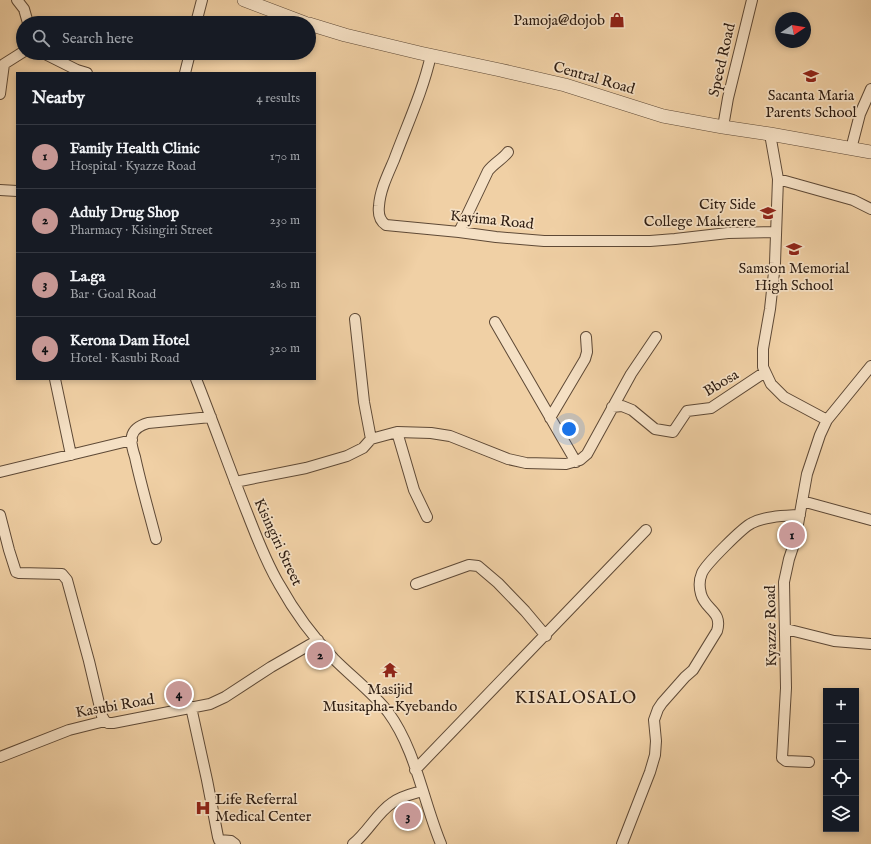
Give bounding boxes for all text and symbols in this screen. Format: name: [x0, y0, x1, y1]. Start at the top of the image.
place label: Pamoja@dojob: [513, 11, 605, 30]
shop icon: Pamoja@dojob: [608, 11, 626, 29]
north arrow: [775, 12, 811, 48]
search box: [16, 16, 316, 60]
street label: Speed Road: [704, 20, 740, 99]
icon: search: [30, 27, 52, 49]
text: Search here: [62, 29, 133, 48]
street label: Central Road: [551, 57, 638, 99]
school or university icon: Sacanta Maria Parents School: [802, 67, 820, 85]
place label: Sacanta Maria Parents School: [765, 86, 858, 122]
text: Nearby: [32, 88, 85, 109]
text: 4 results: [256, 90, 300, 107]
text: Family Health Clinic: [70, 139, 200, 158]
text: 1: [43, 148, 47, 165]
text: 170 m: [270, 148, 300, 165]
text: Hospital · Kyazze Road: [70, 158, 196, 175]
place label: City Side College Makerere: [644, 195, 756, 231]
text: Aduly Drug Shop: [70, 203, 179, 222]
school or university icon: City Side College Makerere: [759, 204, 777, 222]
street label: Kayima Road: [449, 206, 536, 234]
text: 2: [42, 212, 48, 229]
text: 230 m: [270, 212, 300, 229]
text: Pharmacy · Kisingiri Street: [70, 222, 213, 239]
school or university icon: Samson Memorial High School: [785, 240, 803, 258]
place label: Samson Memorial High School: [739, 259, 850, 295]
text: La.ga: [70, 267, 105, 286]
text: 3: [43, 276, 47, 293]
text: 280 m: [270, 276, 300, 293]
text: Bar · Goal Road: [70, 286, 156, 303]
text: Kerona Dam Hotel: [70, 331, 189, 350]
text: 4: [42, 340, 48, 357]
text: 320 m: [270, 340, 300, 357]
text: Hotel · Kasubi Road: [70, 350, 179, 367]
street label: Bbosa: [700, 365, 743, 401]
your location: [559, 419, 579, 439]
street label: Kisingiri Street: [249, 495, 307, 589]
pin: 1: [779, 520, 805, 550]
street label: Kyazze Road: [761, 584, 781, 667]
pin: 2: [307, 640, 333, 670]
temple icon: Masijid Musitapha-Kyebando: [381, 661, 399, 679]
pin: 4: [166, 679, 192, 709]
place label: Masijid Musitapha-Kyebando: [323, 680, 457, 716]
district label: KISALOSALO: [515, 688, 637, 709]
map controls: [823, 688, 859, 832]
button: +: [823, 688, 859, 724]
street label: Kasubi Road: [74, 690, 157, 722]
button: −: [823, 724, 859, 760]
button: locate: [823, 760, 859, 796]
place label: Life Referral Medical Center: [215, 790, 312, 826]
button: layers: [823, 796, 859, 832]
hospital icon: Life Referral Medical Center: [194, 799, 212, 817]
pin: 3: [395, 801, 421, 831]

